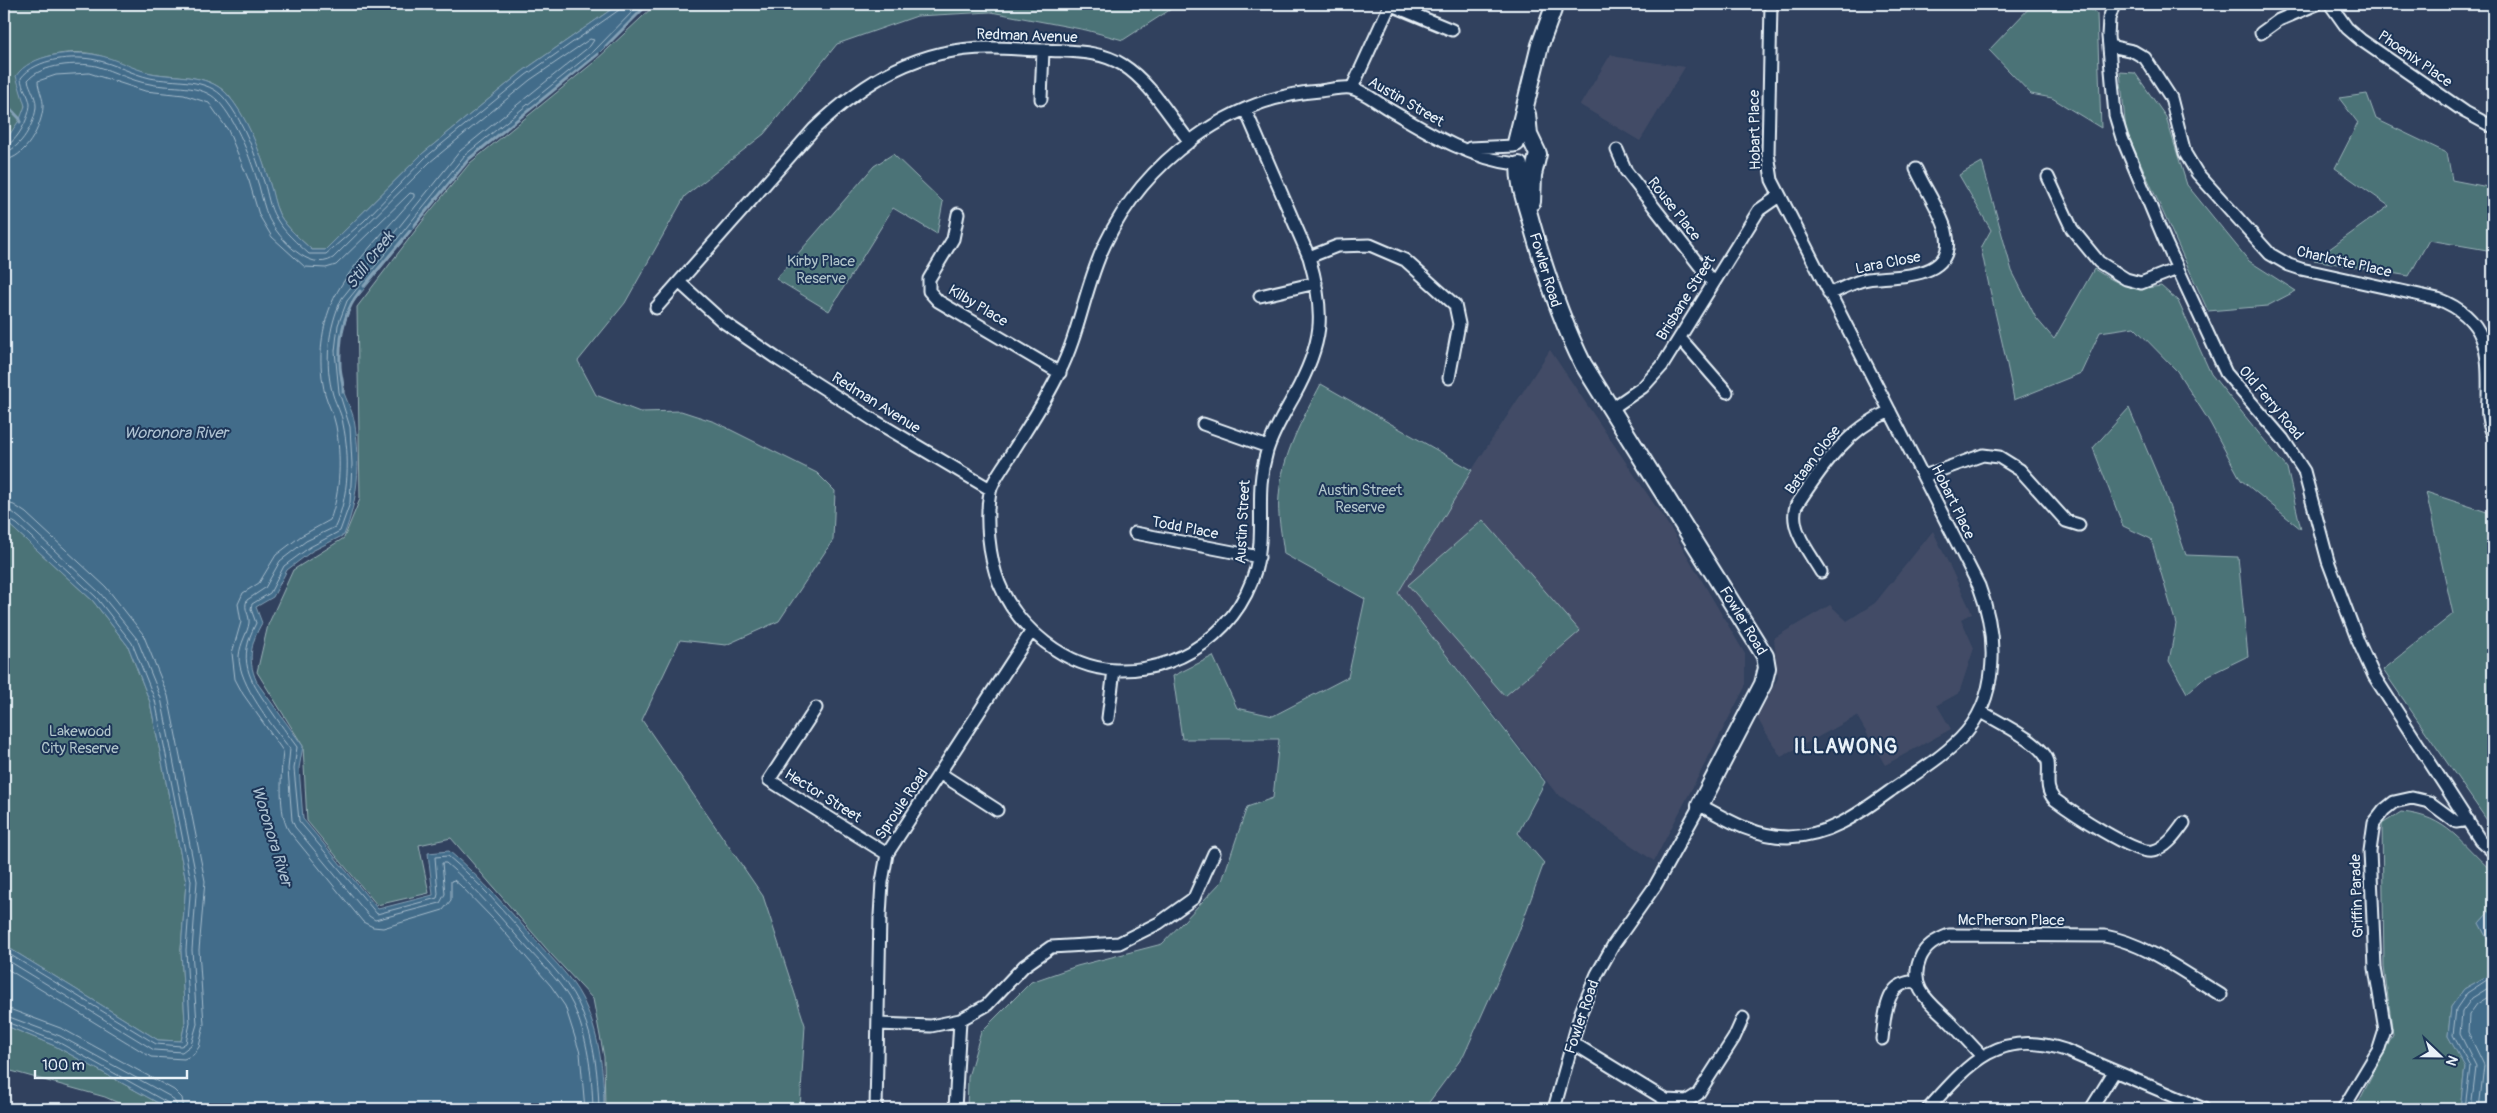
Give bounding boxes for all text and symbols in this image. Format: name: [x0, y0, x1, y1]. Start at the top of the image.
street label: Redman Avenue: [976, 25, 1078, 47]
street label: Phoenix Place: [2374, 26, 2456, 92]
street label: Austin Street: [1365, 73, 1448, 132]
street label: Hobart Place: [1745, 89, 1765, 170]
street label: Rouse Place: [1643, 173, 1705, 245]
water label: Still Creek: [341, 226, 399, 293]
street label: Fowler Road: [1525, 230, 1565, 310]
street label: Charlotte Place: [2295, 242, 2394, 282]
street label: Lara Close: [1854, 247, 1923, 279]
street label: Brisbane Street: [1652, 251, 1720, 344]
park label: Kirby Place Reserve: [787, 252, 856, 288]
street label: Kilby Place: [945, 281, 1012, 331]
street label: Old Ferry Road: [2234, 362, 2308, 444]
street label: Redman Avenue: [828, 368, 924, 438]
street label: Bataan Close: [1781, 421, 1845, 498]
water label: Woronora River: [124, 423, 230, 443]
street label: Hobart Place: [1927, 462, 1979, 543]
street label: Austin Street: [1231, 478, 1255, 565]
park label: Austin Street Reserve: [1318, 481, 1403, 517]
street label: Todd Place: [1150, 512, 1221, 544]
street label: Fowler Road: [1715, 583, 1771, 659]
park label: Lakewood City Reserve: [41, 722, 119, 758]
district label: ILLAWONG: [1794, 734, 1898, 759]
street label: Hector Street: [781, 765, 866, 828]
street label: Sproule Road: [871, 765, 933, 843]
water label: Woronora River: [247, 783, 297, 891]
street label: Griffin Parade: [2346, 853, 2368, 938]
street label: McPherson Place: [1958, 911, 2065, 930]
street label: Fowler Road: [1560, 978, 1604, 1056]
north arrow: [2414, 1030, 2464, 1080]
scale bar: [35, 1048, 188, 1080]
text: N: [2442, 1053, 2461, 1068]
text: 100 m: [42, 1056, 85, 1075]

